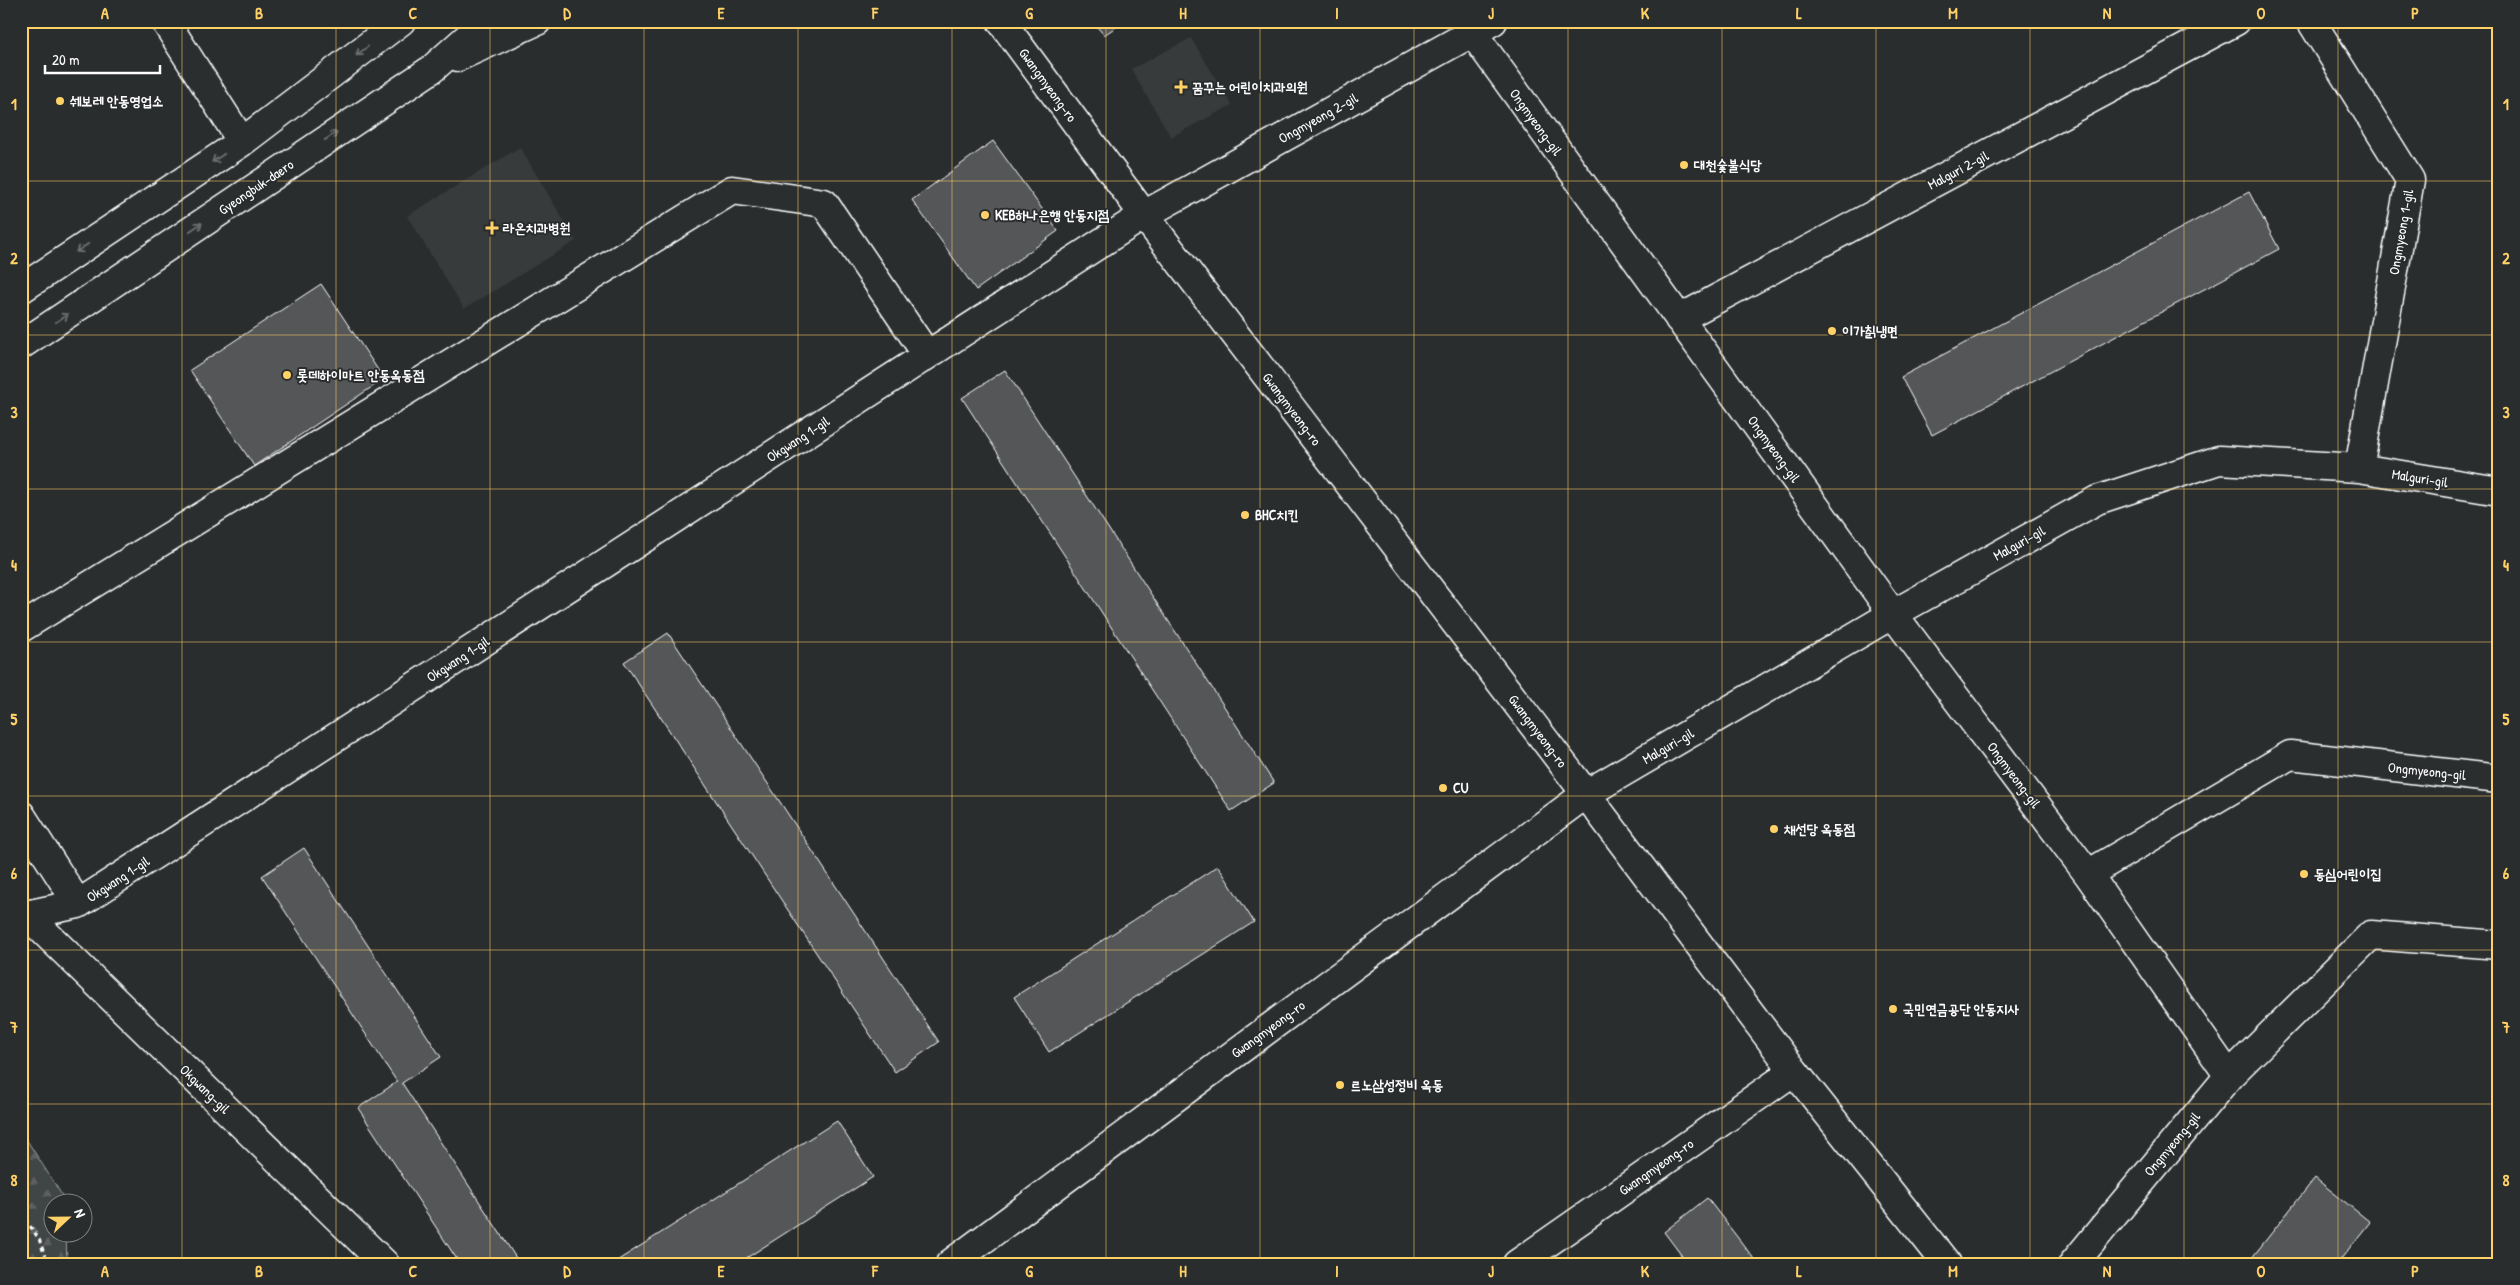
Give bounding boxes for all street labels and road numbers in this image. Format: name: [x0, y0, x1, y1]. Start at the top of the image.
street label: Gwangmyeong-ro: [1014, 44, 1082, 126]
street label: Ongmyeong-gil: [1505, 84, 1567, 160]
street label: Ongmyeong 2-gil: [1275, 88, 1362, 148]
street label: Malguri 2-gil: [1924, 145, 1992, 194]
street label: Gyeongbuk-daero: [214, 154, 298, 220]
street label: Ongmyeong 1-gil: [2384, 187, 2418, 276]
street label: Gwangmyeong-ro: [1258, 368, 1326, 450]
street label: Okgwang 1-gil: [763, 411, 834, 467]
street label: Ongmyeong-gil: [1743, 411, 1805, 487]
street label: Malguri-gil: [2390, 464, 2450, 492]
street label: Malguri-gil: [1989, 520, 2049, 565]
street label: Okgwang 1-gil: [423, 631, 494, 687]
street label: Gwangmyeong-ro: [1504, 690, 1572, 772]
street label: Malguri-gil: [1638, 723, 1698, 769]
street label: Ongmyeong-gil: [1982, 738, 2046, 813]
street label: Ongmyeong-gil: [2387, 757, 2467, 785]
street label: Okgwang 1-gil: [83, 851, 154, 907]
street label: Gwangmyeong-ro: [1227, 995, 1309, 1063]
street label: Okgwang-gil: [175, 1060, 235, 1118]
street label: Ongmyeong-gil: [2139, 1107, 2205, 1180]
street label: Gwangmyeong-ro: [1615, 1134, 1698, 1200]

